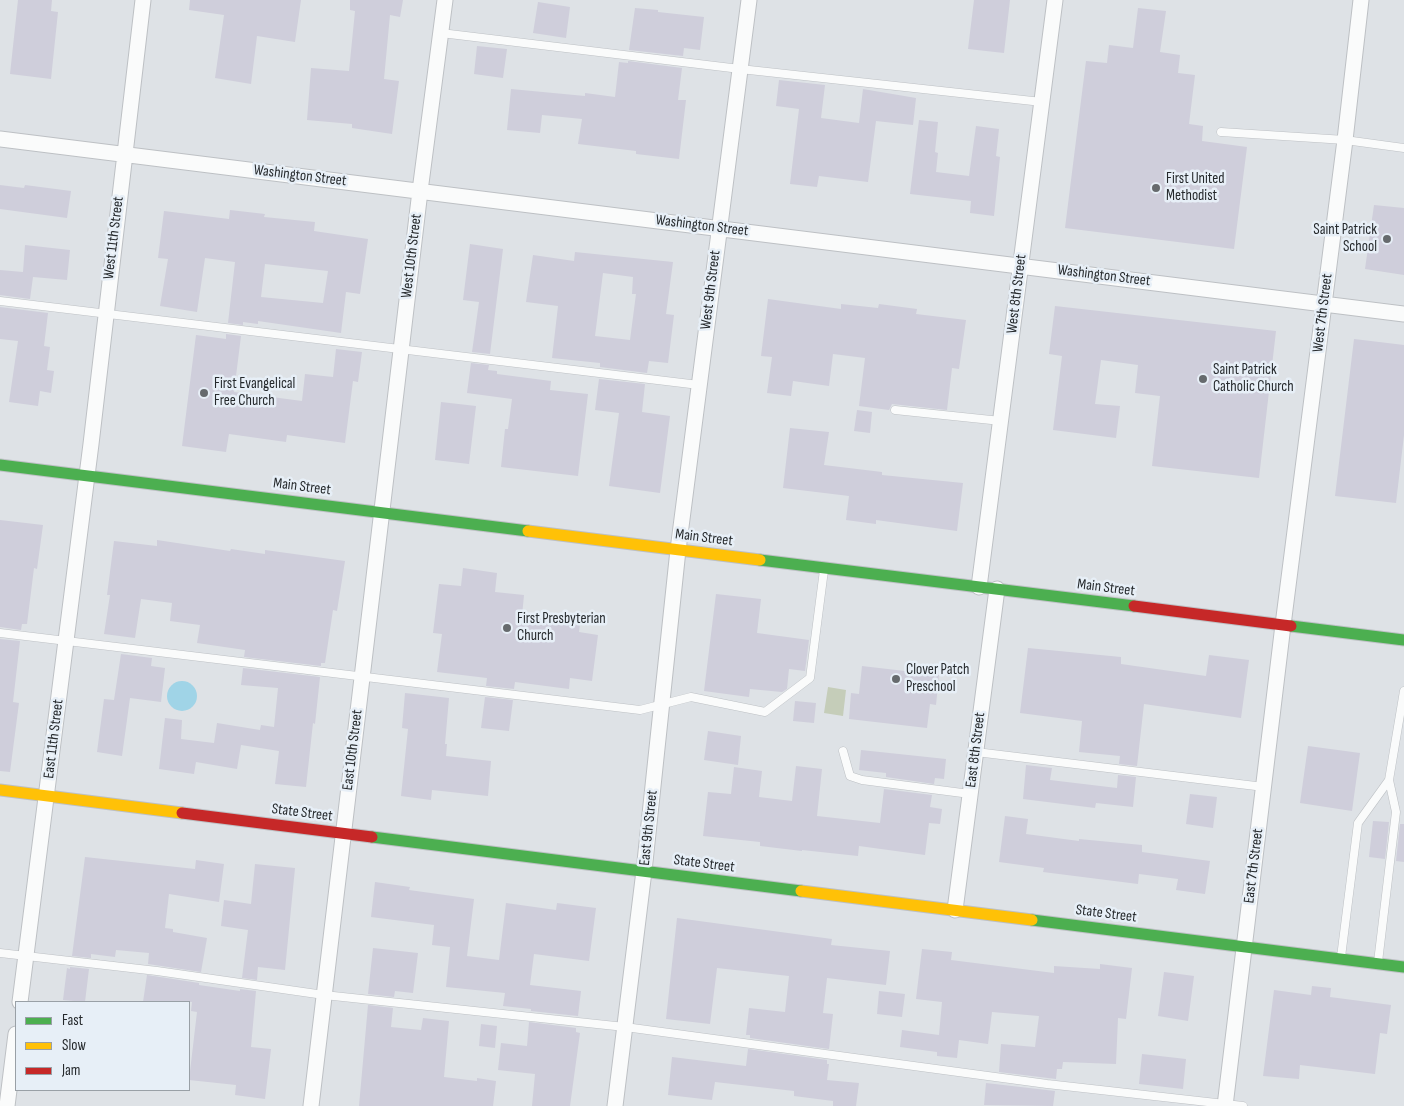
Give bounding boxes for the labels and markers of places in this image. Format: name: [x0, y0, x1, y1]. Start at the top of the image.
place label: First United Methodist: [1166, 170, 1224, 205]
marker: First United Methodist: [1150, 182, 1162, 194]
place label: Saint Patrick School: [1313, 221, 1377, 256]
marker: Saint Patrick School: [1381, 233, 1393, 245]
place label: Saint Patrick Catholic Church: [1213, 361, 1294, 396]
marker: Saint Patrick Catholic Church: [1197, 373, 1209, 385]
place label: First Evangelical Free Church: [214, 375, 295, 410]
marker: First Evangelical Free Church: [198, 387, 210, 399]
place label: First Presbyterian Church: [517, 610, 606, 645]
marker: First Presbyterian Church: [501, 622, 513, 634]
place label: Clover Patch Preschool: [906, 661, 969, 696]
marker: Clover Patch Preschool: [890, 673, 902, 685]

